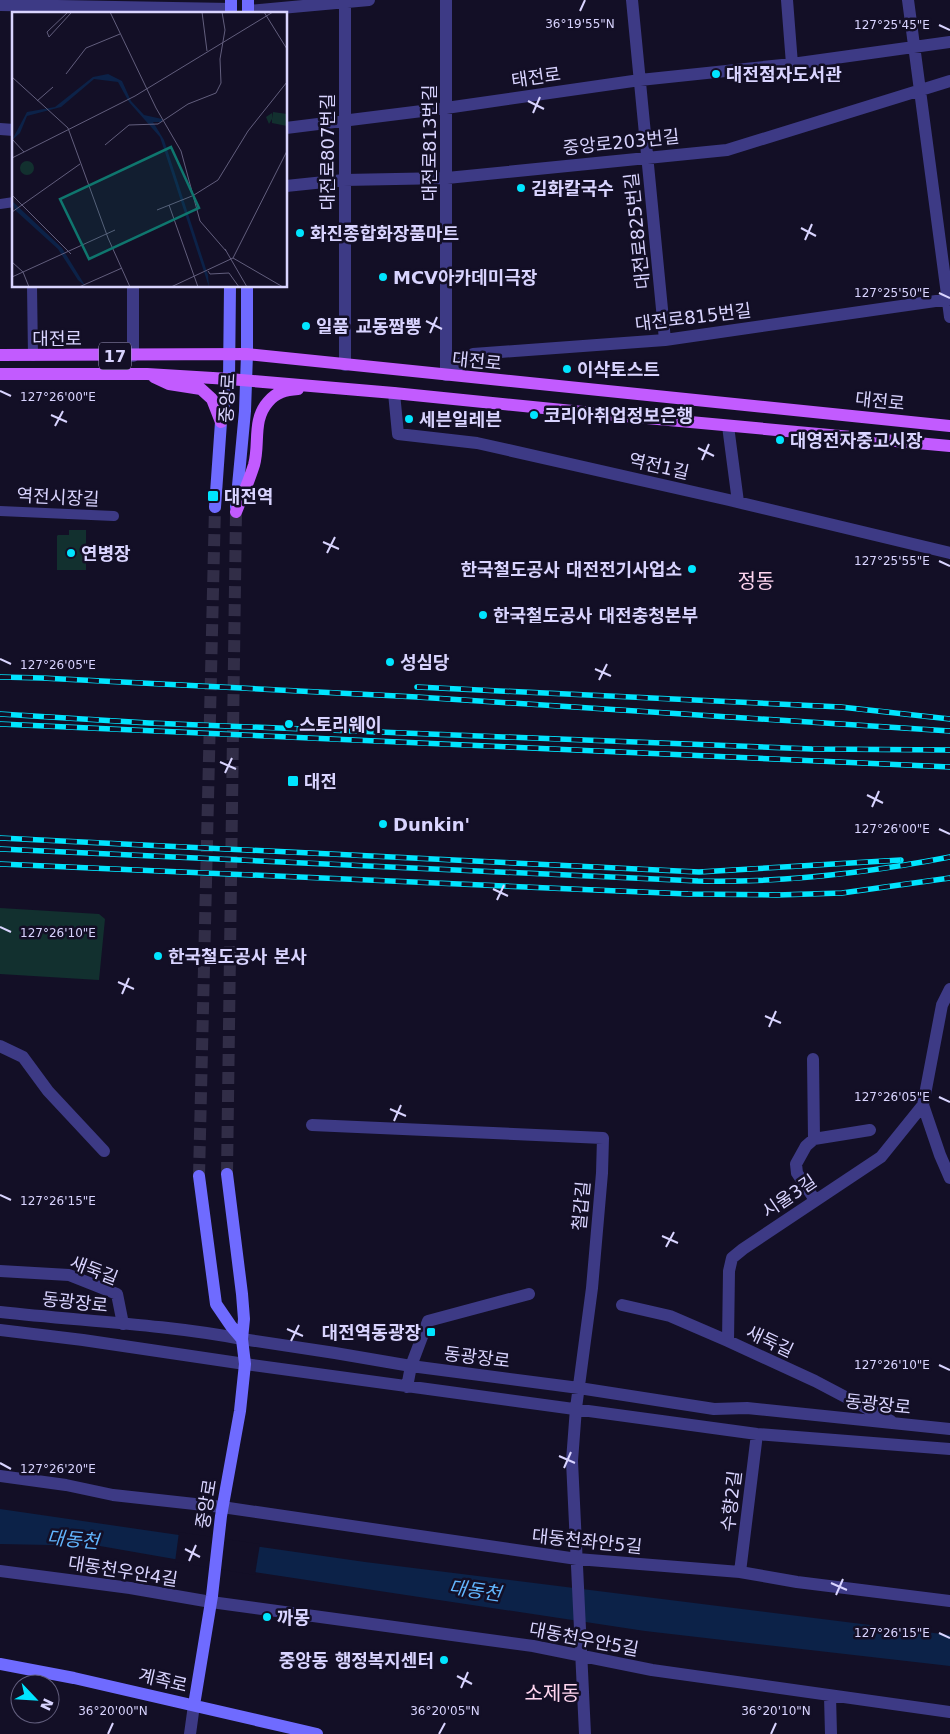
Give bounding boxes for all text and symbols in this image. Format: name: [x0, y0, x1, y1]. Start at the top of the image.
inset map: [12, 12, 288, 288]
text: 36°19'55"N: [545, 17, 615, 31]
text: 127°25'45"E: [854, 18, 930, 32]
street label: 태전로: [510, 63, 562, 91]
place label: 대전점자도서관: [726, 64, 842, 85]
marker: 대전점자도서관: [710, 68, 722, 80]
street label: 대전로813번길: [419, 84, 440, 202]
street label: 대전로807번길: [317, 93, 338, 211]
street label: 중앙로203번길: [562, 125, 680, 159]
street label: 대전로825번길: [620, 172, 654, 290]
place label: 김화칼국수: [531, 178, 614, 199]
marker: 김화칼국수: [515, 182, 527, 194]
place label: 화진종합화장품마트: [310, 223, 459, 244]
marker: 화진종합화장품마트: [294, 227, 306, 239]
place label: MCV아카데미극장: [393, 267, 538, 288]
marker: MCV아카데미극장: [377, 271, 389, 283]
text: 127°25'50"E: [854, 286, 930, 300]
street label: 대전로815번길: [634, 299, 752, 335]
place label: 일품 교동짬뽕: [316, 316, 422, 337]
marker: 일품 교동짬뽕: [300, 320, 312, 332]
street label: 대전로: [32, 328, 82, 349]
road number: 17: [99, 342, 131, 370]
street label: 대전로: [451, 348, 503, 374]
place label: 이삭토스트: [577, 359, 660, 380]
marker: 이삭토스트: [561, 363, 573, 375]
street label: 중앙로: [215, 373, 239, 423]
street label: 대전로: [854, 388, 906, 414]
text: 127°26'00"E: [20, 390, 96, 404]
place label: 코리아취업정보은행: [544, 405, 693, 426]
place label: 세븐일레븐: [419, 409, 502, 430]
marker: 코리아취업정보은행: [528, 409, 540, 421]
marker: 세븐일레븐: [403, 413, 415, 425]
place label: 대영전자중고시장: [790, 430, 923, 451]
marker: 대영전자중고시장: [774, 434, 786, 446]
street label: 역전1길: [627, 449, 691, 483]
street label: 역전시장길: [16, 484, 100, 510]
place label: 대전역: [224, 486, 274, 507]
marker: 대전역: [206, 489, 220, 503]
place label: 연병장: [81, 543, 131, 564]
marker: 연병장: [65, 547, 77, 559]
text: 127°25'55"E: [854, 554, 930, 568]
place label: 한국철도공사 대전전기사업소: [460, 559, 682, 580]
marker: 한국철도공사 대전전기사업소: [686, 563, 698, 575]
district label: 정동: [738, 569, 774, 593]
place label: 한국철도공사 대전충청본부: [493, 605, 698, 626]
marker: 한국철도공사 대전충청본부: [477, 609, 489, 621]
place label: 성심당: [400, 652, 450, 673]
marker: 성심당: [384, 656, 396, 668]
text: 127°26'05"E: [20, 658, 96, 672]
place label: 스토리웨이: [299, 714, 382, 735]
marker: 스토리웨이: [283, 718, 295, 730]
place label: 대전: [304, 771, 337, 792]
marker: 대전: [286, 774, 300, 788]
place label: Dunkin': [393, 814, 470, 835]
marker: Dunkin': [377, 818, 389, 830]
text: 127°26'00"E: [854, 822, 930, 836]
text: 127°26'10"E: [20, 926, 96, 940]
place label: 한국철도공사 본사: [168, 946, 307, 967]
marker: 한국철도공사 본사: [152, 950, 164, 962]
text: 127°26'05"E: [854, 1090, 930, 1104]
street label: 시울3길: [758, 1170, 820, 1222]
street label: 철갑길: [568, 1180, 594, 1232]
text: 127°26'15"E: [20, 1194, 96, 1208]
street label: 새둑길: [67, 1251, 121, 1289]
street label: 동광장로: [41, 1288, 109, 1316]
street label: 새둑길: [743, 1321, 797, 1361]
place label: 대전역동광장: [322, 1322, 421, 1343]
marker: 대전역동광장: [425, 1326, 437, 1338]
street label: 동광장로: [443, 1343, 511, 1371]
text: 127°26'10"E: [854, 1358, 930, 1372]
street label: 동광장로: [844, 1390, 912, 1418]
text: 127°26'20"E: [20, 1462, 96, 1476]
street label: 수향2길: [717, 1469, 745, 1533]
street label: 중앙로: [192, 1478, 220, 1530]
street label: 대동천좌안5길: [531, 1525, 643, 1557]
water label: 대동천: [46, 1526, 102, 1552]
street label: 대동천우안4길: [67, 1552, 179, 1590]
water label: 대동천: [447, 1575, 504, 1605]
place label: 까몽: [277, 1607, 310, 1628]
marker: 까몽: [261, 1611, 273, 1623]
street label: 대동천우안5길: [528, 1618, 640, 1660]
text: 127°26'15"E: [854, 1626, 930, 1640]
place label: 중앙동 행정복지센터: [279, 1650, 434, 1671]
marker: 중앙동 행정복지센터: [438, 1654, 450, 1666]
street label: 계족로: [136, 1664, 190, 1696]
north arrow: [10, 1674, 60, 1724]
district label: 소제동: [524, 1681, 580, 1705]
text: N: [37, 1696, 57, 1713]
text: 36°20'00"N: [78, 1704, 148, 1718]
text: 36°20'05"N: [410, 1704, 480, 1718]
text: 36°20'10"N: [741, 1704, 811, 1718]

